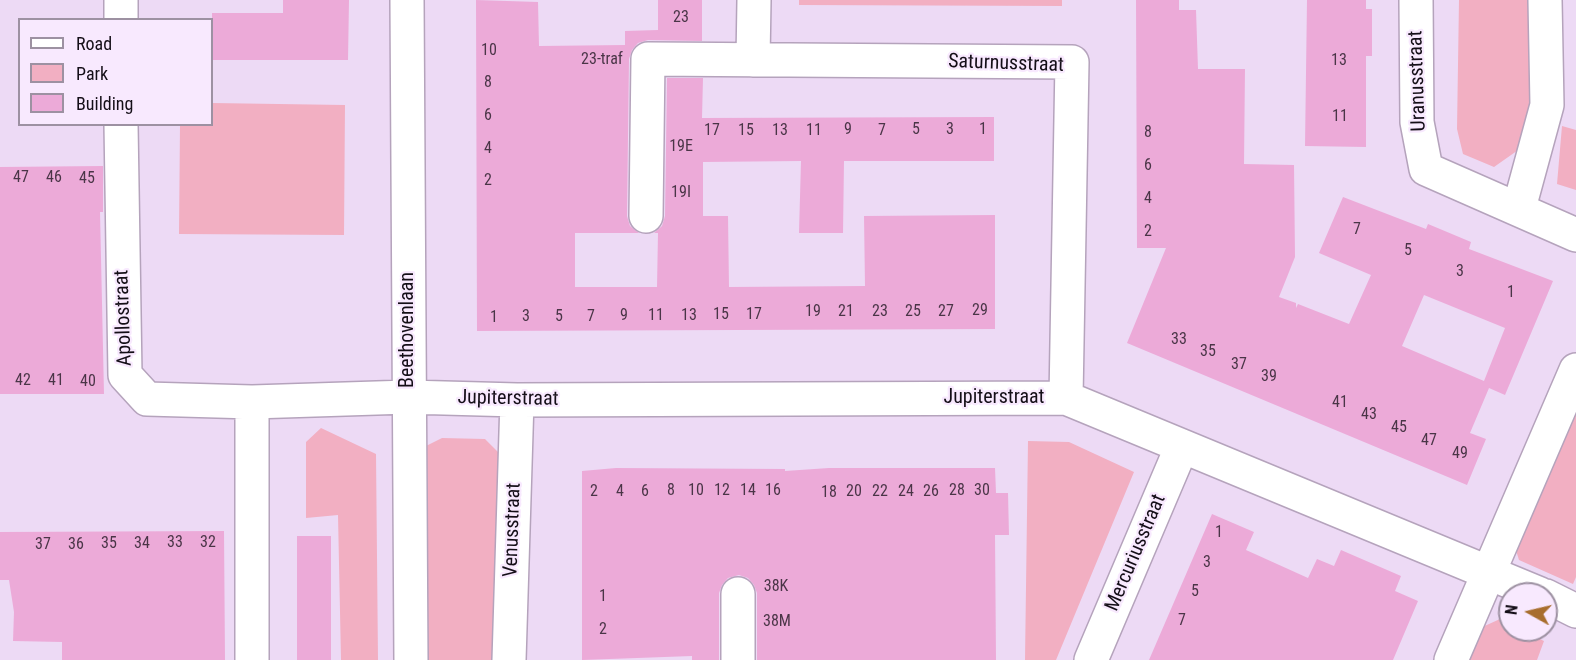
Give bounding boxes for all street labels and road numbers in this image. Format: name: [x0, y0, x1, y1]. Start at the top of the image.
street label: Uranusstraat: [1404, 30, 1432, 132]
street label: Saturnusstraat: [948, 50, 1064, 78]
street label: Apollostraat: [110, 269, 138, 367]
street label: Beethovenlaan: [396, 272, 420, 388]
street label: Jupiterstraat: [457, 386, 559, 412]
street label: Jupiterstraat: [944, 386, 1044, 410]
street label: Venusstraat: [499, 482, 527, 578]
street label: Mercuriusstraat: [1101, 491, 1171, 615]

